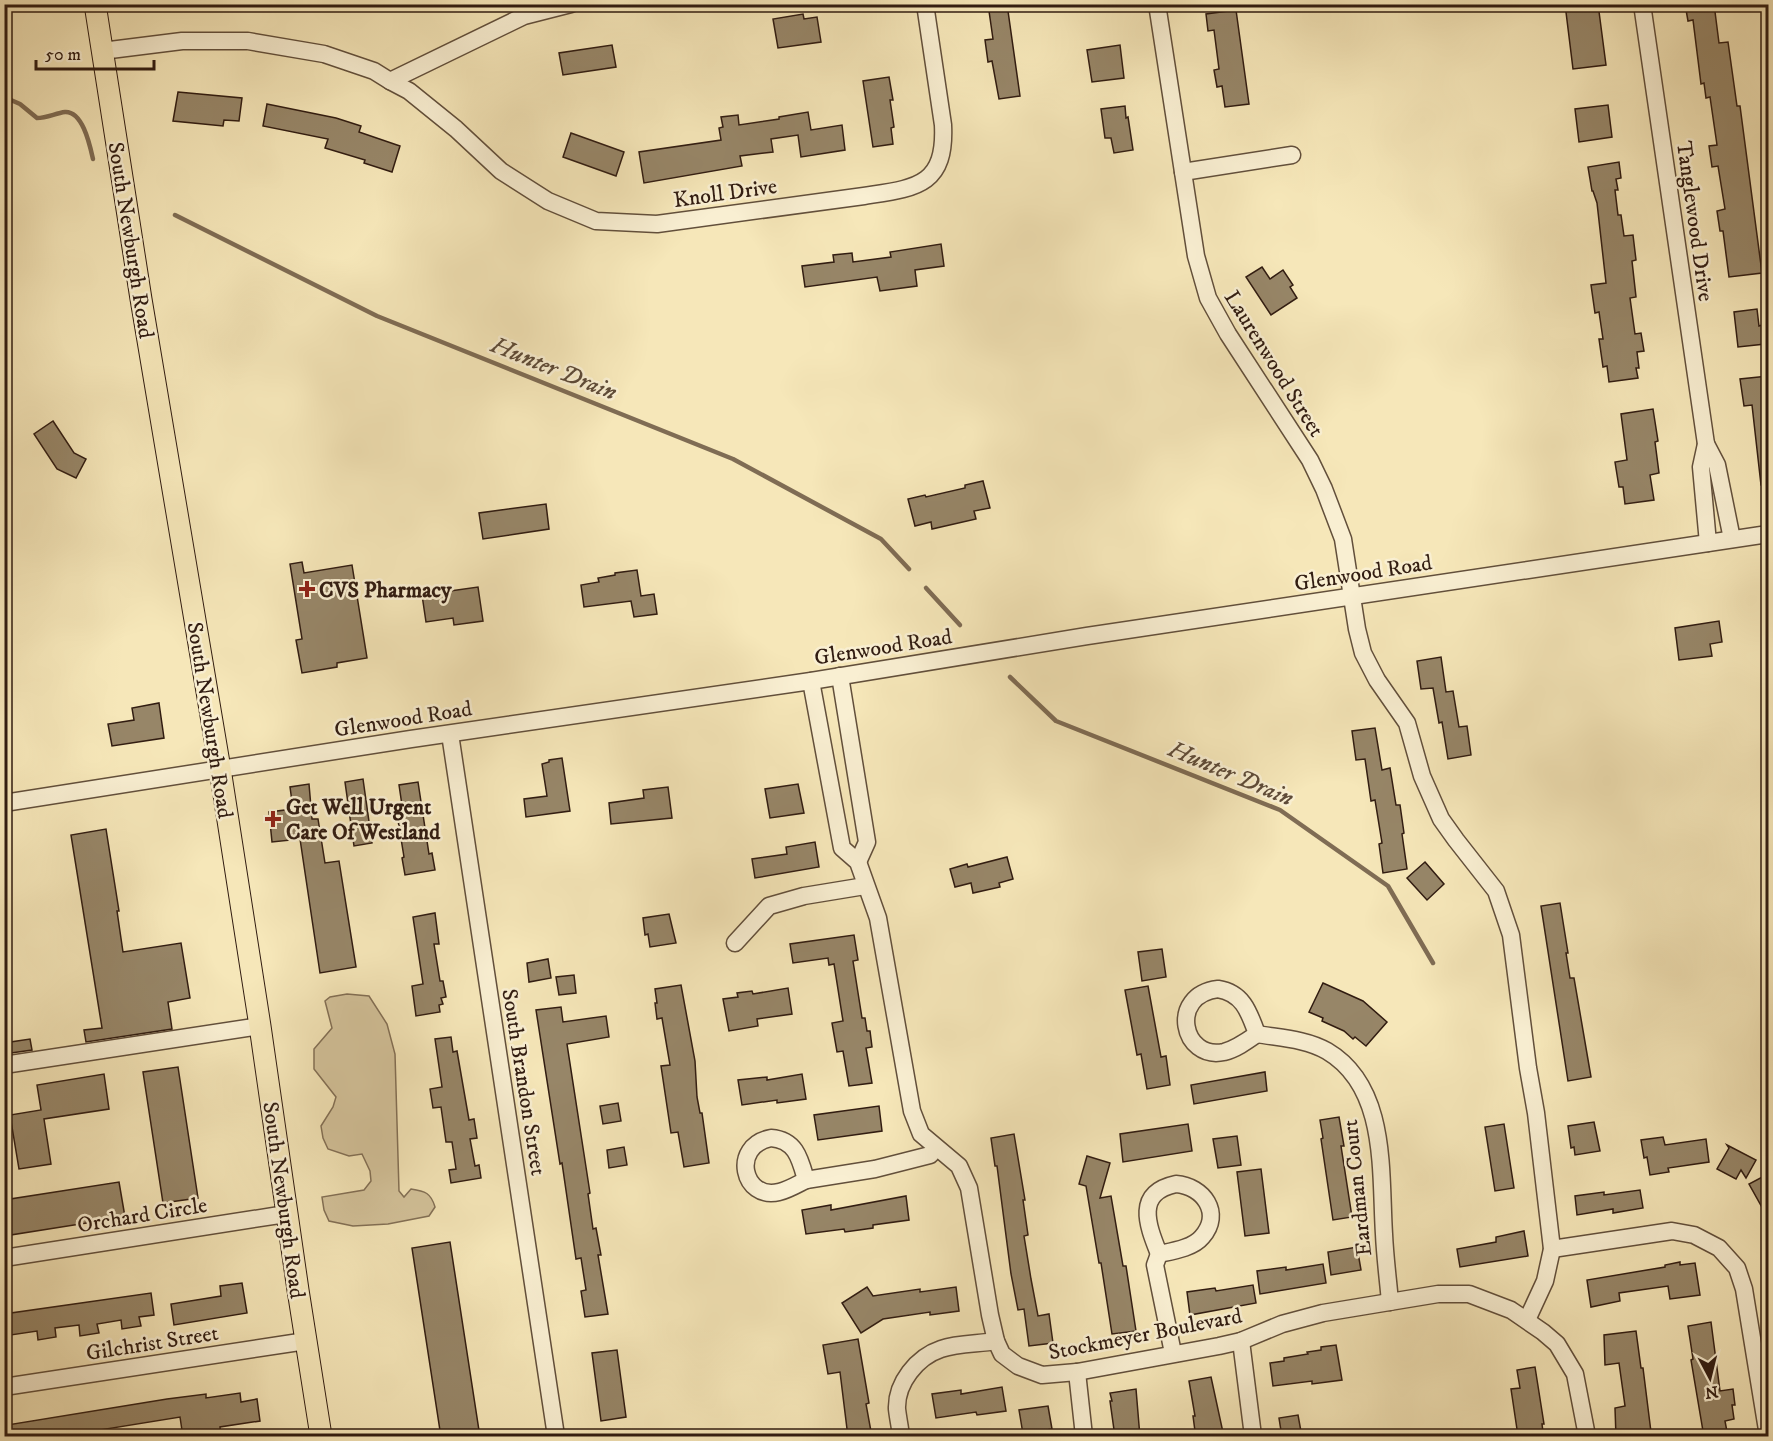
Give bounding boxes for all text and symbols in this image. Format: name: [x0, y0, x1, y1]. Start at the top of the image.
scale bar: [36, 33, 154, 71]
text: 50 m: [45, 44, 81, 66]
street label: Tanglewood Drive: [1670, 139, 1719, 303]
street label: South Newburgh Road: [102, 140, 159, 340]
street label: Knoll Drive: [672, 173, 779, 214]
street label: Laurenwood Street: [1218, 286, 1330, 442]
water label: Hunter Drain: [485, 330, 621, 408]
street label: Glenwood Road: [1292, 549, 1434, 598]
place label: CVS Pharmacy: [319, 577, 452, 604]
marker: CVS Pharmacy: [300, 582, 314, 596]
street label: South Newburgh Road: [181, 620, 238, 820]
street label: Glenwood Road: [812, 623, 954, 672]
street label: Glenwood Road: [332, 695, 474, 744]
water label: Hunter Drain: [1163, 734, 1298, 814]
place label: Get Well Urgent Care Of Westland: [286, 794, 441, 846]
marker: Get Well Urgent Care Of Westland: [264, 810, 282, 828]
street label: South Brandon Street: [495, 987, 552, 1178]
street label: South Newburgh Road: [256, 1100, 311, 1300]
street label: Eardman Court: [1337, 1118, 1378, 1258]
street label: Orchard Circle: [75, 1192, 209, 1239]
street label: Stockmeyer Boulevard: [1046, 1302, 1244, 1366]
street label: Gilchrist Street: [84, 1320, 220, 1367]
north arrow: [1680, 1348, 1740, 1408]
text: N: [1704, 1381, 1719, 1403]

